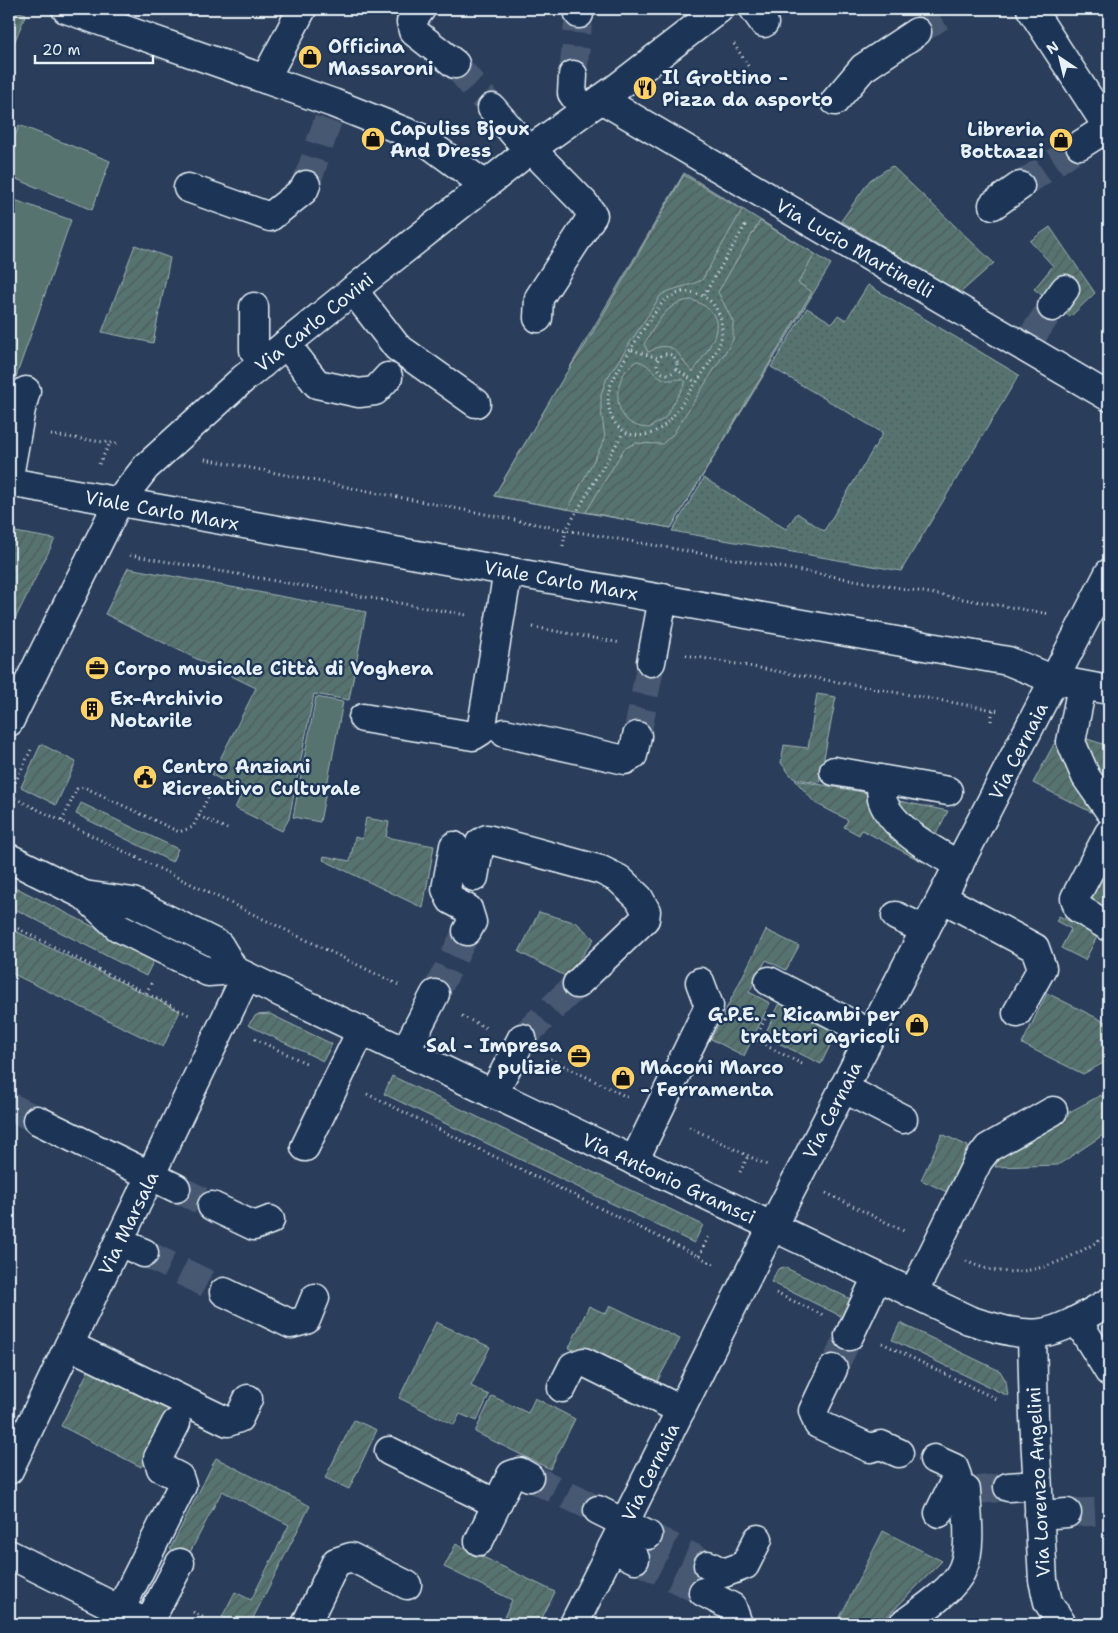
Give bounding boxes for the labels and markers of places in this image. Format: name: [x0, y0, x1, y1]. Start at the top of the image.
place label: Officina Massaroni: [328, 34, 434, 81]
shop icon: Officina Massaroni: [297, 44, 323, 70]
place label: Il Grottino - Pizza da asporto: [662, 65, 833, 112]
restaurant icon: Il Grottino - Pizza da asporto: [632, 75, 658, 101]
place label: Capuliss Bjoux And Dress: [390, 116, 529, 163]
place label: Libreria Bottazzi: [960, 117, 1044, 164]
shop icon: Capuliss Bjoux And Dress: [360, 126, 386, 152]
shop icon: Libreria Bottazzi: [1048, 127, 1074, 153]
office icon: Corpo musicale Città di Voghera: [84, 655, 110, 681]
place label: Corpo musicale Città di Voghera: [114, 656, 433, 681]
place label: Ex-Archivio Notarile: [110, 686, 223, 733]
building icon: Ex-Archivio Notarile: [79, 696, 105, 722]
place label: Centro Anziani Ricreativo Culturale: [162, 754, 361, 801]
public building icon: Centro Anziani Ricreativo Culturale: [132, 764, 158, 790]
place label: G.P.E. - Ricambi per trattori agricoli: [708, 1002, 900, 1049]
shop icon: G.P.E. - Ricambi per trattori agricoli: [904, 1012, 930, 1038]
place label: Sal - Impresa pulizie: [426, 1033, 562, 1080]
office icon: Sal - Impresa pulizie: [566, 1043, 592, 1069]
place label: Maconi Marco - Ferramenta: [640, 1055, 784, 1102]
shop icon: Maconi Marco - Ferramenta: [610, 1065, 636, 1091]

